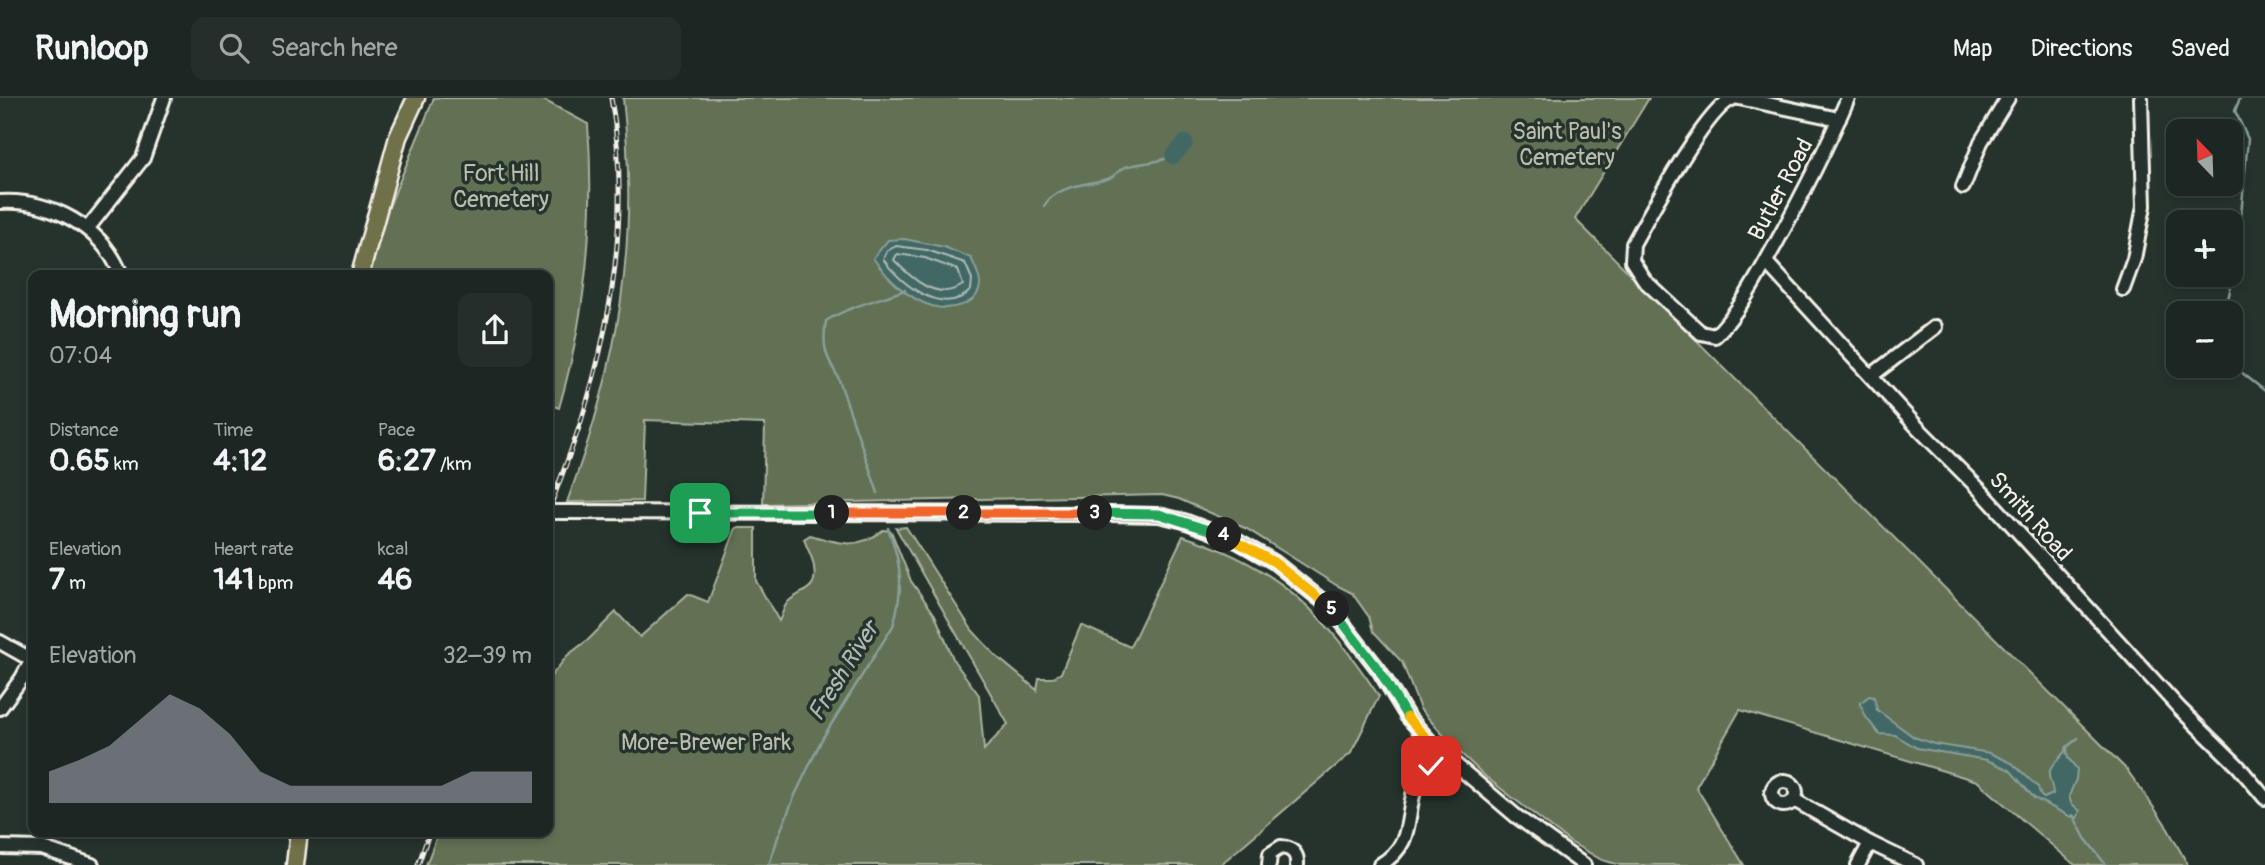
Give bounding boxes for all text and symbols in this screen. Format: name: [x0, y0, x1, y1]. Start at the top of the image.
search box: [191, 17, 681, 80]
text: Runloop: [35, 28, 149, 69]
icon: search: [215, 29, 253, 67]
text: Search here: [271, 32, 398, 64]
text: Map: [1953, 34, 1993, 63]
text: Directions: [2031, 34, 2132, 63]
text: Saved: [2170, 34, 2230, 63]
park label: Saint Paul's Cemetery: [1513, 117, 1621, 172]
north arrow: [2166, 119, 2244, 196]
map controls: [2166, 119, 2243, 378]
street label: Butler Road: [1741, 133, 1819, 245]
park label: Fort Hill Cemetery: [453, 159, 549, 214]
button: +: [2166, 210, 2243, 287]
text: Morning run: [49, 291, 241, 339]
button: share: [458, 293, 532, 367]
button: −: [2166, 301, 2243, 378]
text: 07:04: [49, 341, 112, 370]
text: Distance: [49, 418, 118, 442]
text: Time: [213, 418, 253, 442]
text: Pace: [378, 418, 415, 442]
text: 0.65: [49, 442, 110, 479]
text: 4:12: [213, 442, 267, 479]
text: 6:27: [378, 442, 436, 479]
text: km: [110, 452, 139, 476]
text: /km: [436, 452, 472, 476]
street label: Smith Road: [1983, 466, 2078, 567]
pin: [670, 483, 730, 543]
icon: arrive: [681, 494, 719, 532]
pin: 1: [814, 496, 850, 530]
pin: 2: [946, 496, 982, 530]
pin: 3: [1078, 496, 1112, 530]
text: 1: [828, 500, 835, 524]
text: 2: [958, 500, 969, 524]
text: 3: [1089, 500, 1100, 524]
pin: 4: [1206, 518, 1242, 552]
text: 4: [1218, 522, 1229, 546]
text: Elevation: [49, 537, 121, 561]
text: Heart rate: [213, 537, 293, 561]
text: kcal: [378, 537, 409, 561]
text: 7: [49, 561, 65, 598]
text: 141: [213, 561, 254, 598]
text: 46: [378, 561, 413, 598]
text: m: [65, 571, 86, 595]
text: bpm: [254, 571, 294, 595]
pin: 5: [1314, 592, 1350, 626]
text: 5: [1326, 596, 1337, 620]
water label: Fresh River: [802, 613, 887, 726]
text: Elevation: [49, 641, 137, 670]
text: 32–39 m: [443, 641, 532, 670]
park label: More-Brewer Park: [621, 728, 792, 757]
pin: [1401, 736, 1461, 796]
icon: check: [1412, 747, 1450, 785]

